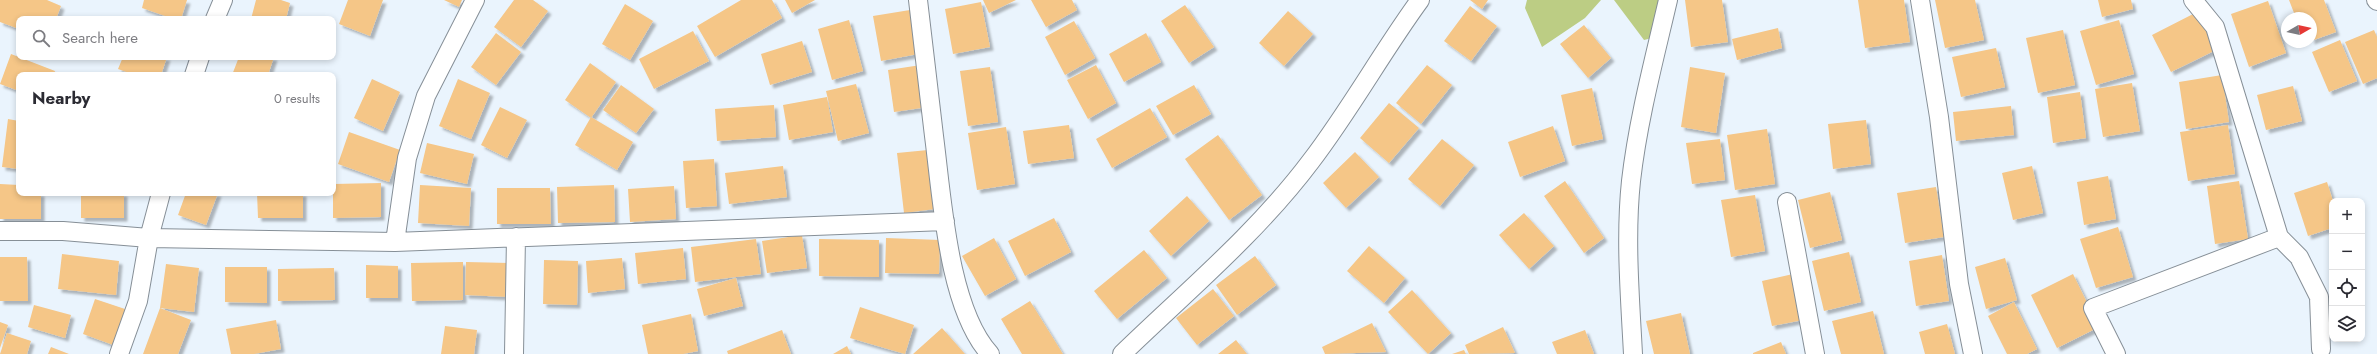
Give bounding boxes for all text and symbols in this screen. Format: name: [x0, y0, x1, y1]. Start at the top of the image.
north arrow: [2281, 12, 2317, 48]
search box: [16, 16, 336, 60]
icon: search: [30, 27, 52, 49]
text: Search here: [62, 27, 138, 49]
text: Nearby: [32, 86, 90, 110]
text: 0 results: [274, 89, 320, 108]
map controls: [2329, 198, 2365, 342]
button: +: [2329, 198, 2365, 234]
button: −: [2329, 234, 2365, 270]
button: locate: [2329, 270, 2365, 306]
button: layers: [2329, 306, 2365, 342]

